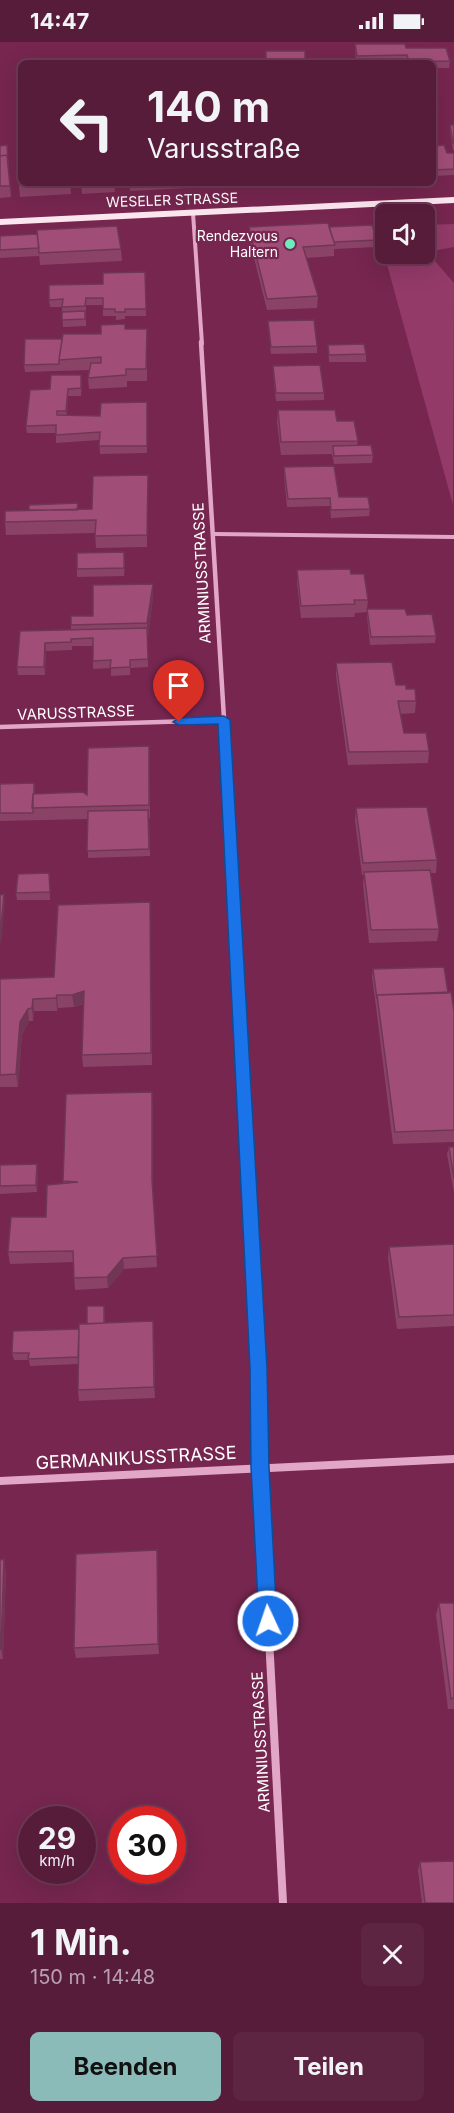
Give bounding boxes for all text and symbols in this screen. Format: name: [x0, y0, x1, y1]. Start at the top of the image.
text: 14:47: [30, 8, 89, 34]
text: 140 m: [147, 81, 270, 132]
icon: left: [48, 84, 126, 162]
text: Varusstraße: [147, 132, 301, 165]
street label: WESELER STRASSE: [106, 189, 238, 210]
map controls: [375, 204, 435, 264]
button: sound: [375, 204, 435, 264]
place label: Rendezvous Haltern: [197, 227, 278, 260]
marker: Rendezvous Haltern: [283, 237, 297, 251]
street label: ARMINIUSSTRASSE: [188, 502, 215, 644]
pin: [153, 660, 204, 722]
icon: arrive: [162, 669, 195, 702]
street label: VARUSSTRASSE: [17, 701, 135, 724]
street label: GERMANIKUSSTRASSE: [35, 1442, 237, 1473]
position arrow: [236, 1589, 300, 1653]
street label: ARMINIUSSTRASSE: [247, 1671, 274, 1813]
speed limit sign: 30: [108, 1806, 186, 1884]
text: 29: [38, 1820, 76, 1856]
text: km/h: [39, 1851, 75, 1870]
text: 1 Min.: [30, 1920, 132, 1964]
button: close: [361, 1923, 424, 1986]
text: 150 m · 14:48: [30, 1965, 155, 1989]
button: Beenden: [30, 2032, 221, 2101]
button: Teilen: [233, 2032, 424, 2101]

